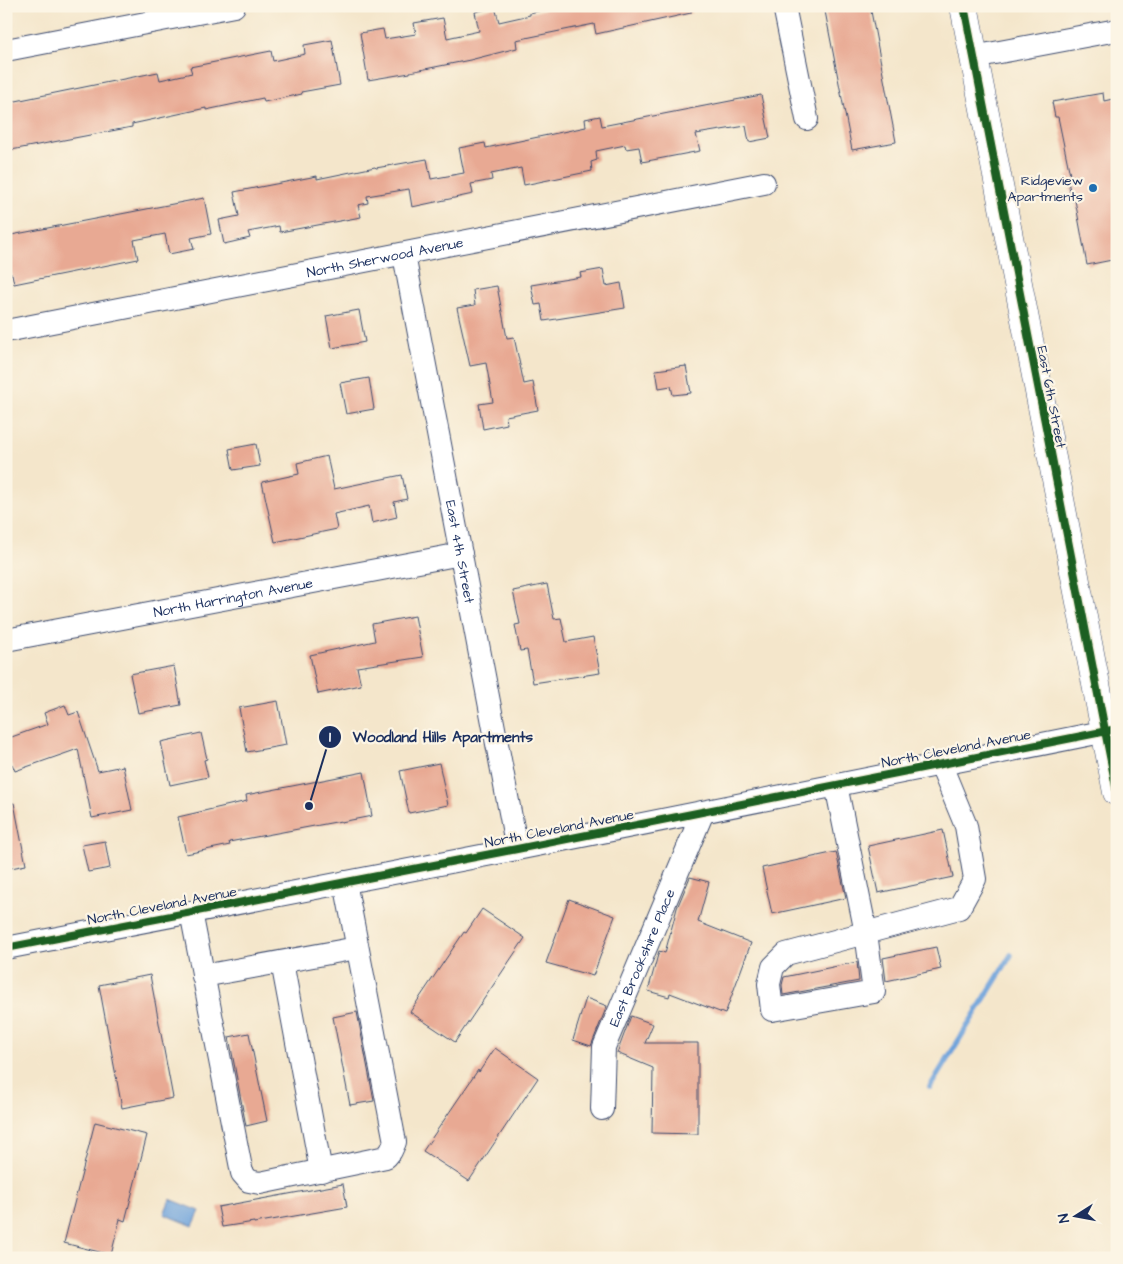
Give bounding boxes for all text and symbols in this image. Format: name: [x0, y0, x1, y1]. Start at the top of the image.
place label: Ridgeview Apartments: [1008, 171, 1083, 207]
marker: Ridgeview Apartments: [1087, 182, 1099, 194]
street label: North Sherwood Avenue: [305, 233, 466, 283]
street label: East 6th Street: [1031, 344, 1071, 450]
street label: East 4th Street: [440, 499, 479, 605]
street label: North Harrington Avenue: [152, 573, 315, 623]
callout: Woodland Hills Apartments: [318, 722, 543, 752]
street label: North Cleveland Avenue: [880, 725, 1033, 773]
text: 1: [329, 727, 331, 748]
text: Woodland Hills Apartments: [352, 727, 534, 748]
street label: North Cleveland Avenue: [483, 805, 636, 853]
street label: North Cleveland Avenue: [86, 882, 239, 930]
street label: East Brookshire Place: [605, 886, 681, 1030]
north arrow: [1050, 1192, 1100, 1242]
text: N: [1054, 1212, 1075, 1225]

